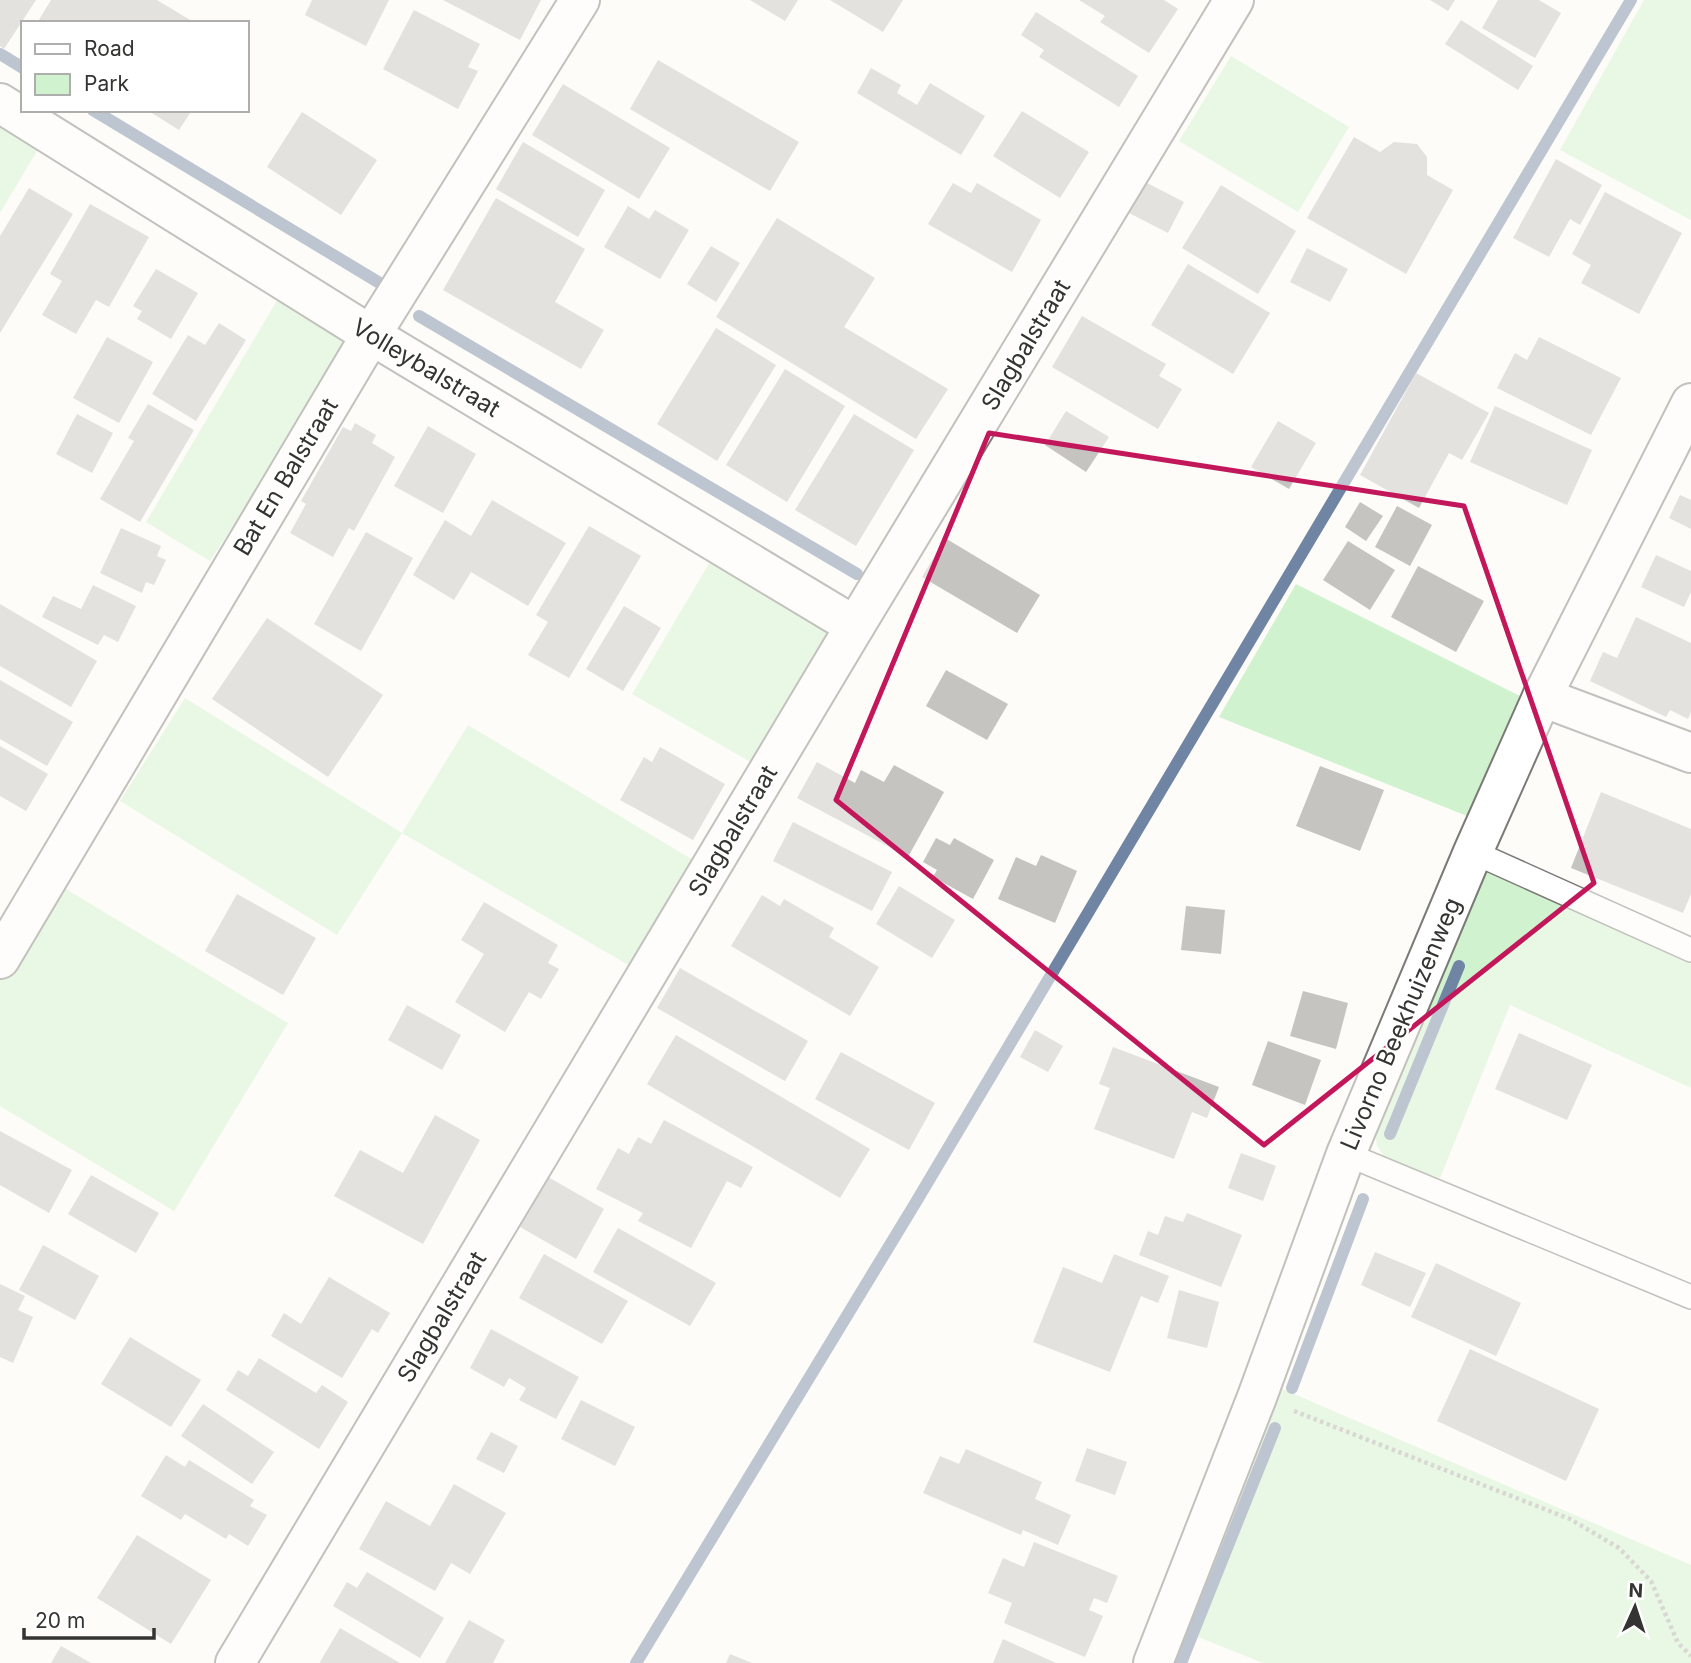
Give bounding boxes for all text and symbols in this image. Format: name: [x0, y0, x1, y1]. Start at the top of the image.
legend: [21, 21, 248, 112]
text: Road: [84, 36, 135, 61]
text: Park: [84, 71, 129, 96]
street label: Slagbalstraat: [975, 274, 1076, 416]
street label: Volleybalstraat: [347, 312, 505, 423]
street label: Bat En Balstraat: [227, 393, 344, 561]
street label: Slagbalstraat: [682, 760, 783, 902]
street label: Livorno Beekhuizenweg: [1334, 893, 1467, 1154]
street label: Slagbalstraat: [391, 1246, 492, 1388]
north arrow: [1600, 1572, 1670, 1642]
text: N: [1628, 1579, 1644, 1602]
scale bar: [24, 1596, 154, 1640]
text: 20 m: [35, 1608, 85, 1633]

